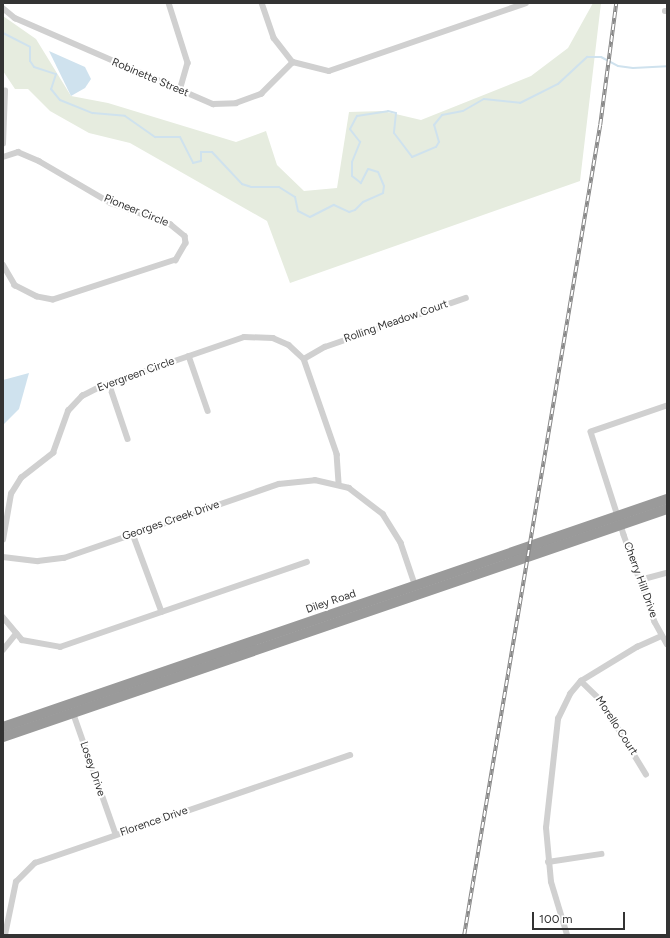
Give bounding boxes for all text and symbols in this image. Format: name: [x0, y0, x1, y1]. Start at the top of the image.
street label: Robinette Street: [110, 56, 190, 100]
street label: Pioneer Circle: [102, 192, 170, 230]
street label: Rolling Meadow Court: [342, 298, 450, 346]
street label: Evergreen Circle: [95, 355, 177, 395]
street label: Georges Creek Drive: [121, 498, 221, 544]
street label: Cherry Hill Drive: [620, 540, 660, 620]
street label: Diley Road: [304, 587, 358, 617]
street label: Morello Court: [592, 694, 640, 758]
street label: Losey Drive: [76, 740, 108, 798]
street label: Florence Drive: [118, 804, 190, 840]
scale bar: [534, 904, 627, 930]
text: 100 m: [539, 912, 573, 926]

